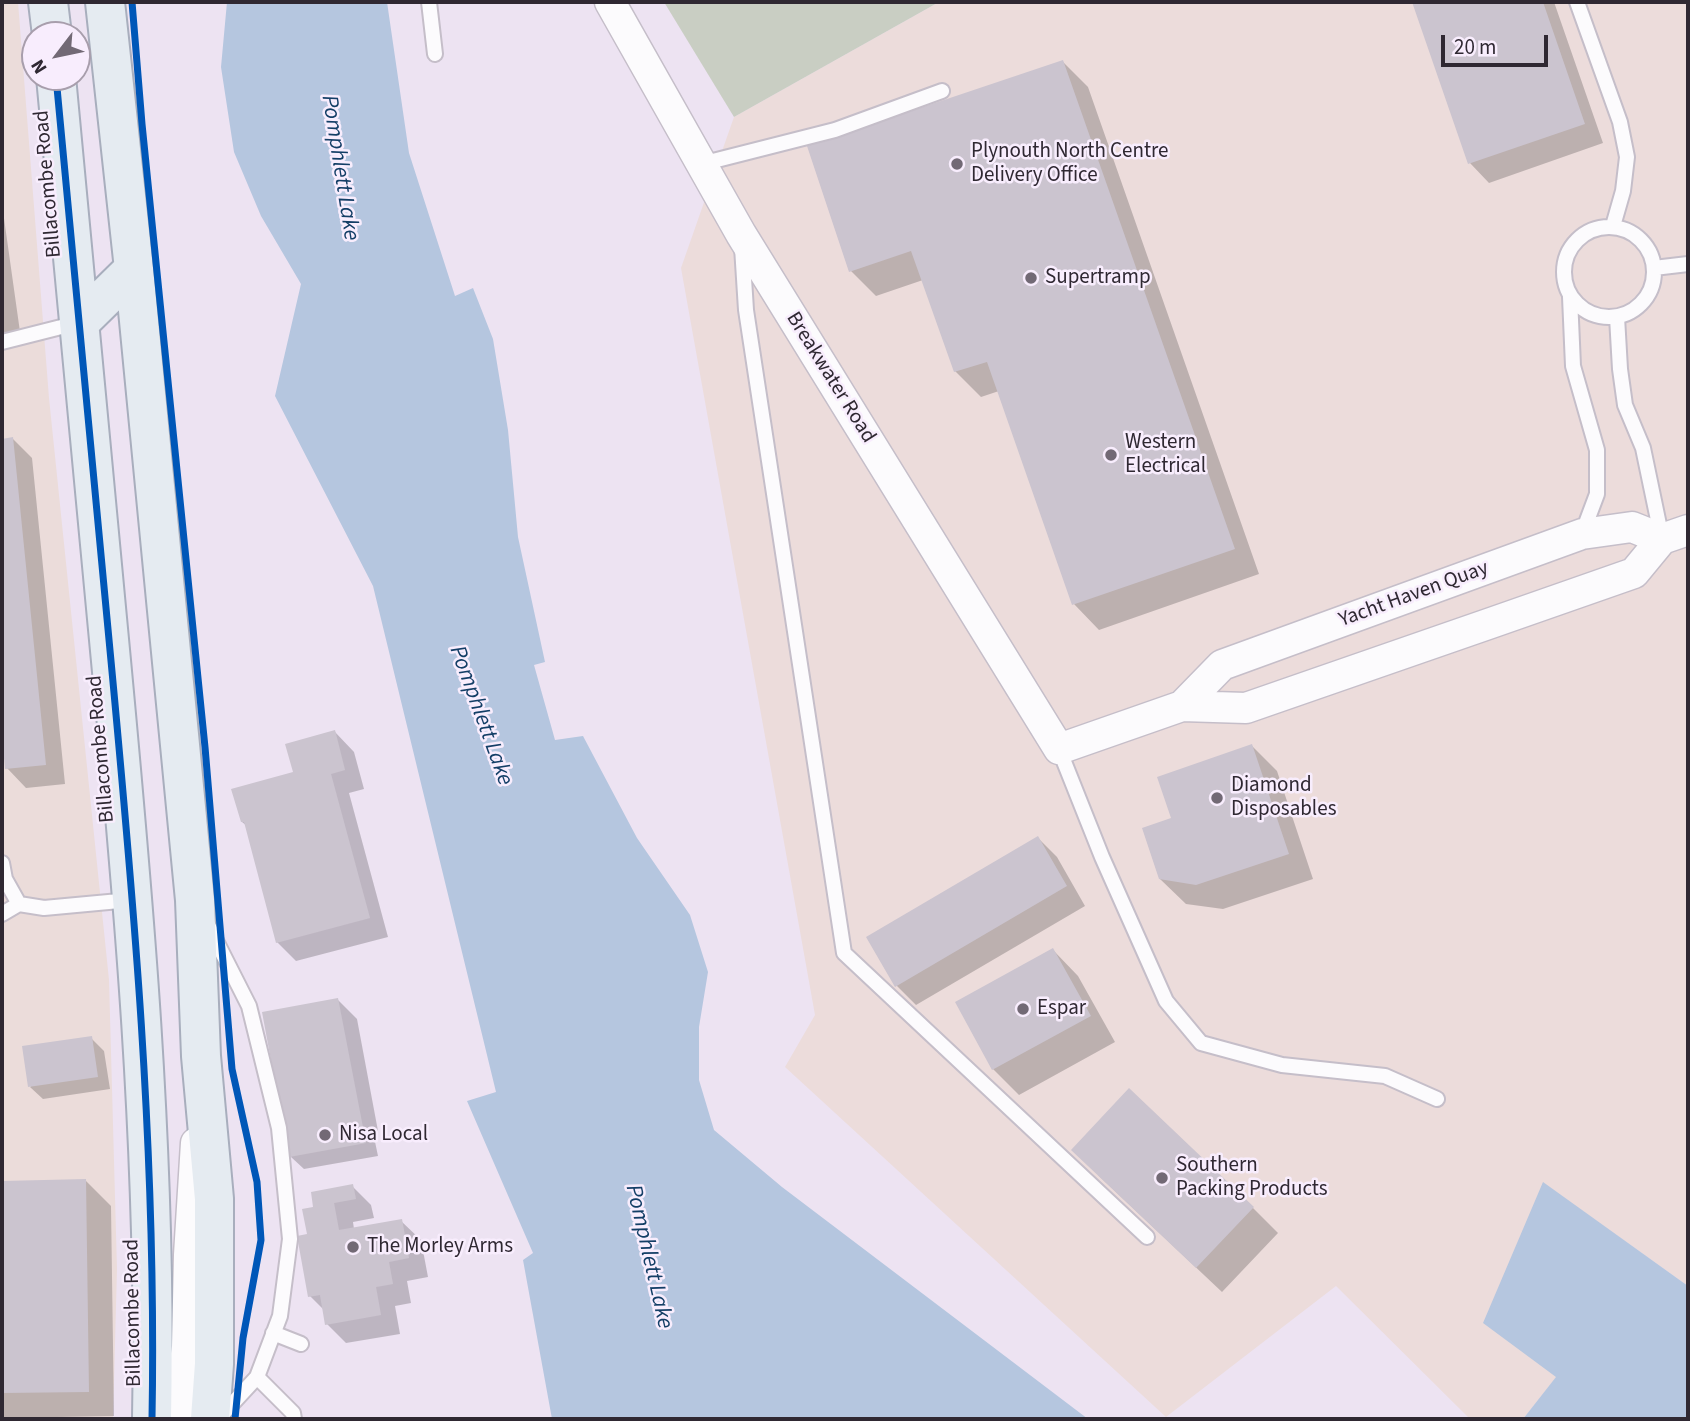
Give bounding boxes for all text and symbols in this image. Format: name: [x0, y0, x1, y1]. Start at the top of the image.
north arrow: [21, 21, 91, 91]
scale bar: [1445, 21, 1552, 65]
text: 20 m: [1454, 32, 1496, 62]
text: N: [25, 54, 54, 79]
water label: Pomphlett Lake: [314, 93, 364, 243]
street label: Billacombe Road: [30, 109, 68, 259]
place label: Plynouth North Centre Delivery Office: [971, 139, 1169, 189]
marker: Plynouth North Centre Delivery Office: [949, 156, 965, 172]
place label: Supertramp: [1045, 265, 1151, 291]
marker: Supertramp: [1023, 270, 1039, 286]
street label: Breakwater Road: [780, 308, 880, 448]
place label: Western Electrical: [1125, 430, 1206, 480]
marker: Western Electrical: [1103, 447, 1119, 463]
street label: Yacht Haven Quay: [1336, 556, 1492, 634]
water label: Pomphlett Lake: [442, 642, 518, 790]
street label: Billacombe Road: [83, 674, 121, 824]
place label: Diamond Disposables: [1231, 773, 1336, 823]
marker: Diamond Disposables: [1209, 790, 1225, 806]
place label: Espar: [1037, 996, 1086, 1022]
marker: Espar: [1015, 1001, 1031, 1017]
place label: Nisa Local: [339, 1122, 428, 1148]
marker: Nisa Local: [317, 1127, 333, 1143]
place label: Southern Packing Products: [1176, 1153, 1327, 1203]
marker: Southern Packing Products: [1154, 1170, 1170, 1186]
water label: Pomphlett Lake: [618, 1182, 678, 1332]
place label: The Morley Arms: [367, 1234, 513, 1260]
street label: Billacombe Road: [120, 1239, 148, 1387]
marker: The Morley Arms: [345, 1239, 361, 1255]

